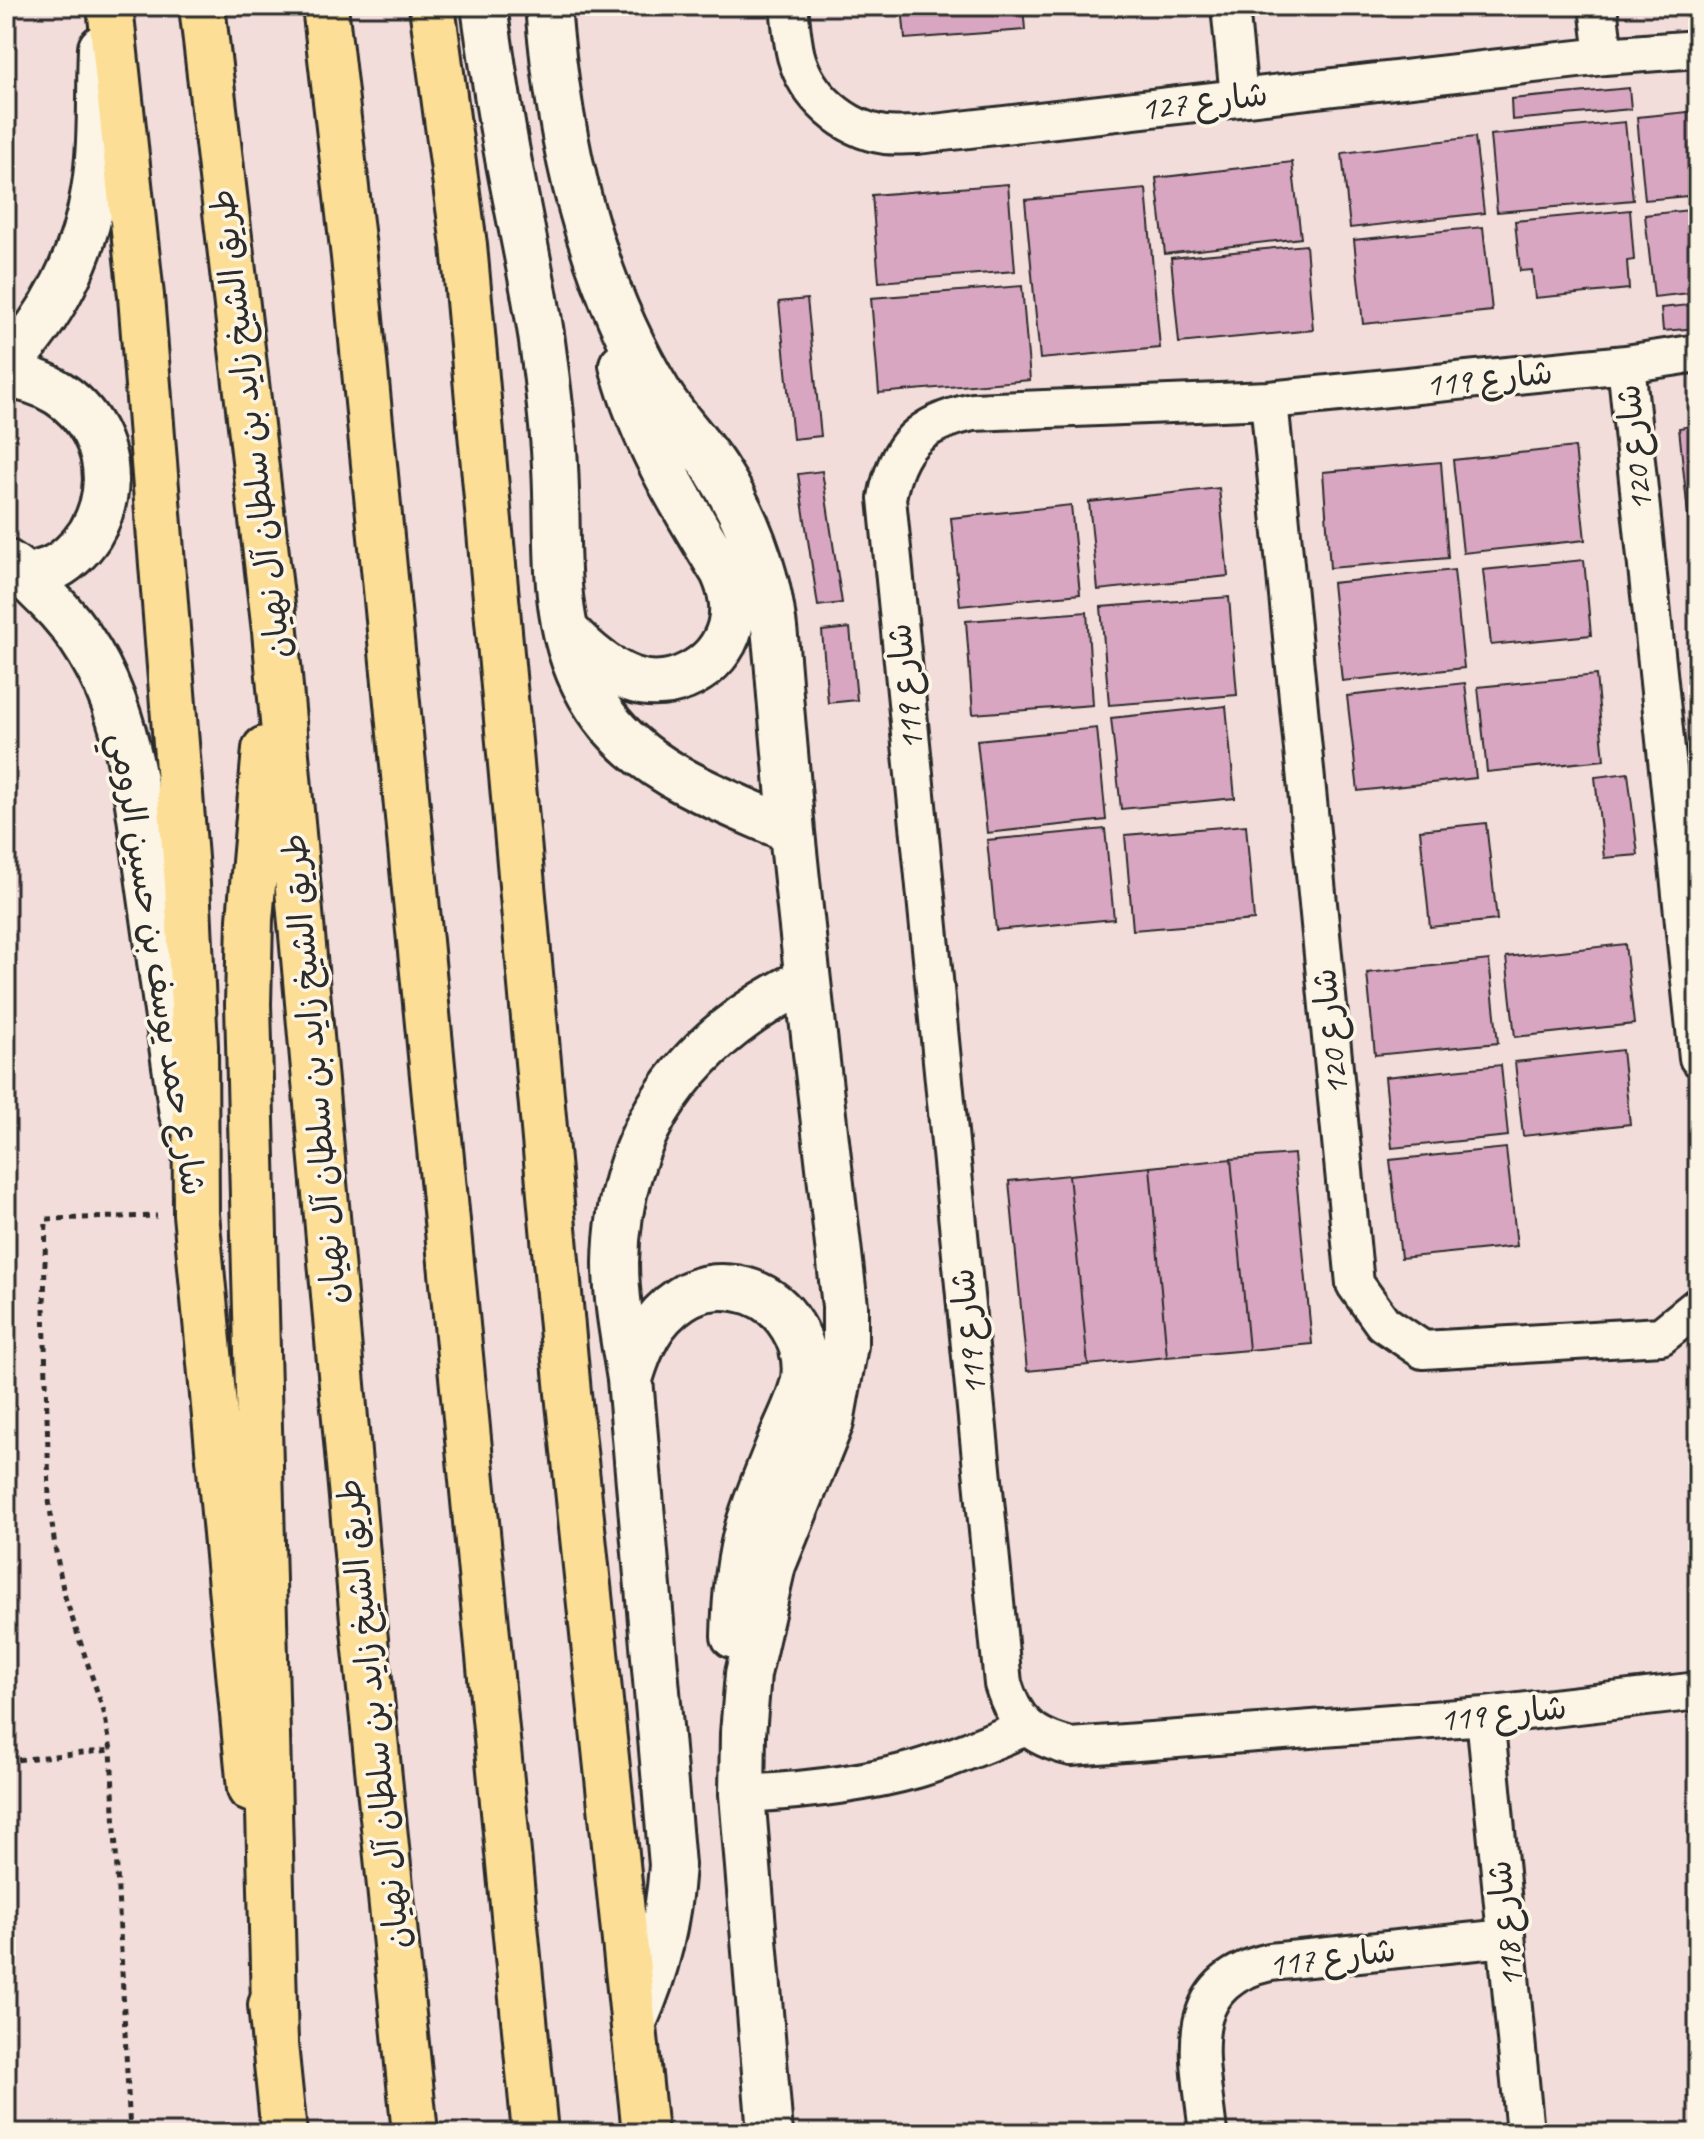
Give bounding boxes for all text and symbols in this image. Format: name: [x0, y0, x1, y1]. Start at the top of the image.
street label: شارع 127: [1138, 72, 1270, 132]
street label: طريق الشيخ زايد بن سلطان آل نهيان: [200, 187, 301, 661]
street label: شارع 119: [1423, 350, 1555, 408]
street label: شارع 120: [1606, 382, 1664, 514]
street label: شارع 119: [877, 621, 935, 753]
street label: شارع حمد يوسف بن حسين الرومي: [92, 730, 216, 1200]
street label: طريق الشيخ زايد بن سلطان آل نهيان: [272, 832, 357, 1306]
street label: شارع 120: [1302, 966, 1360, 1098]
street label: شارع 119: [940, 1266, 998, 1398]
street label: طريق الشيخ زايد بن سلطان آل نهيان: [327, 1477, 420, 1951]
street label: شارع 119: [1437, 1685, 1569, 1743]
street label: شارع 118: [1477, 1858, 1535, 1990]
street label: شارع 117: [1266, 1928, 1398, 1988]

